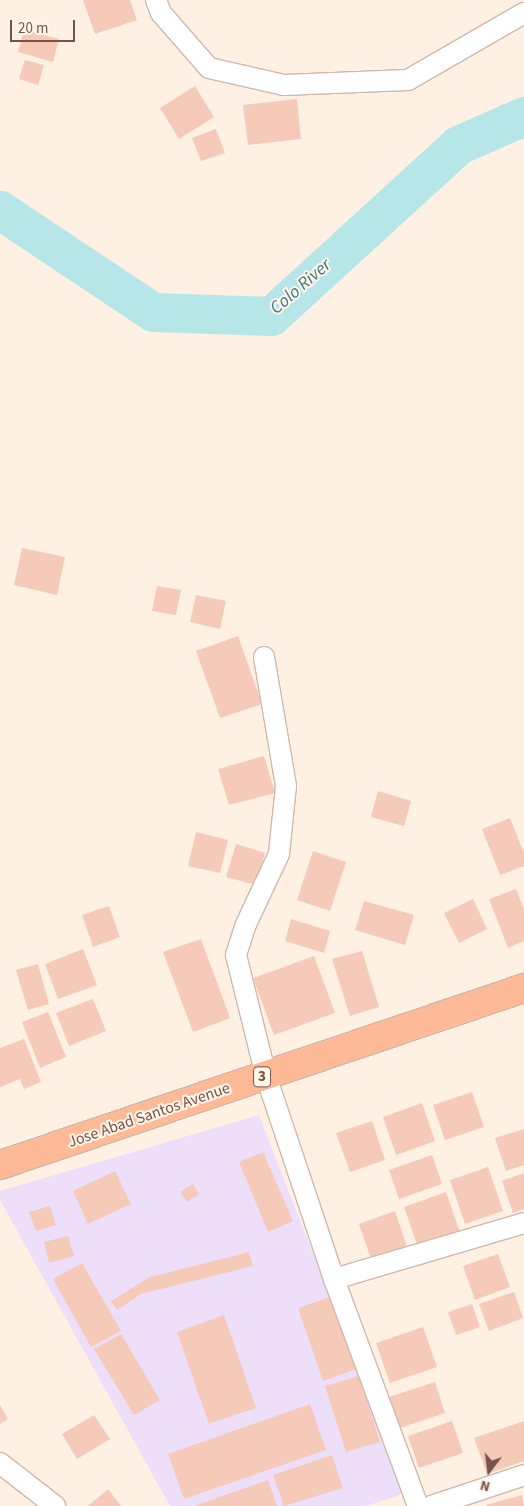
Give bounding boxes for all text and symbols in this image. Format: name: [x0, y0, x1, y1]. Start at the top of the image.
scale bar: [12, 10, 78, 42]
text: 20 m: [18, 18, 48, 39]
water label: Colo River: [266, 255, 336, 319]
road number: 3: [252, 1064, 272, 1090]
street label: Jose Abad Santos Avenue: [66, 1078, 232, 1152]
north arrow: [464, 1446, 514, 1496]
text: N: [478, 1475, 492, 1496]

